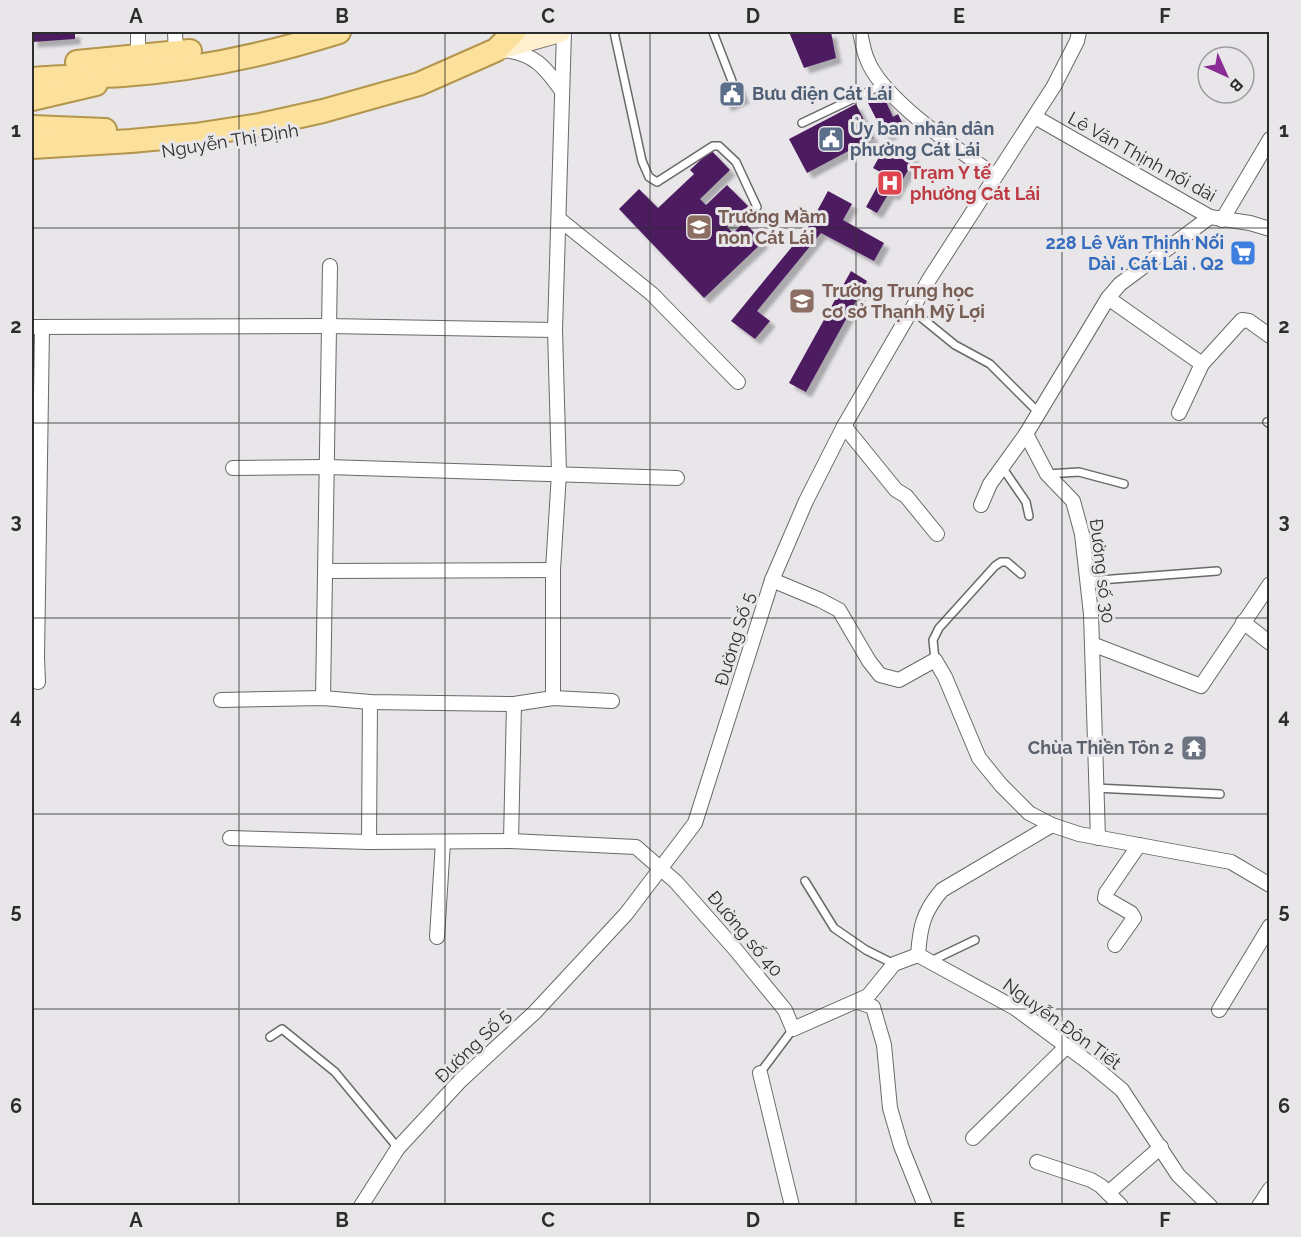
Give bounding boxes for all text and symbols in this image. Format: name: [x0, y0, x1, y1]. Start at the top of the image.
text: A: [129, 4, 143, 28]
text: B: [335, 4, 349, 28]
text: C: [541, 4, 555, 28]
text: D: [746, 4, 760, 28]
text: E: [953, 4, 965, 28]
text: F: [1159, 4, 1171, 28]
north arrow: [1196, 45, 1256, 105]
text: B: [1226, 75, 1247, 96]
public building icon: Bưu điện Cát Lái: [717, 79, 747, 109]
place label: Bưu điện Cát Lái: [752, 83, 892, 104]
street label: Lê Văn Thịnh nối dài: [1065, 107, 1220, 206]
place label: Ủy ban nhân dân phường Cát Lái: [850, 117, 994, 160]
text: 1: [11, 118, 21, 142]
text: 1: [1279, 118, 1289, 142]
street label: Nguyễn Thị Định: [160, 119, 300, 162]
public building icon: Ủy ban nhân dân phường Cát Lái: [816, 124, 846, 154]
place label: Trạm Y tế phường Cát Lái: [910, 162, 1040, 204]
hospital icon: Trạm Y tế phường Cát Lái: [875, 168, 905, 198]
place label: Trường Mầm non Cát Lái: [718, 206, 827, 248]
school or university icon: Trường Mầm non Cát Lái: [684, 212, 714, 242]
place label: 228 Lê Văn Thịnh Nối Dài . Cát Lái . Q2: [1046, 232, 1224, 274]
supermarket icon: 228 Lê Văn Thịnh Nối Dài . Cát Lái . Q2: [1228, 238, 1258, 268]
place label: Trường Trung học cơ sở Thạnh Mỹ Lợi: [822, 280, 985, 322]
school or university icon: Trường Trung học cơ sở Thạnh Mỹ Lợi: [787, 286, 817, 316]
text: 2: [10, 314, 22, 338]
text: 2: [1278, 314, 1290, 338]
text: 3: [10, 509, 22, 533]
text: 3: [1278, 509, 1290, 533]
street label: Đường số 30: [1086, 517, 1119, 624]
street label: Đường Số 5: [710, 589, 759, 688]
text: 4: [10, 704, 22, 728]
text: 4: [1278, 704, 1290, 728]
temple icon: Chùa Thiền Tôn 2: [1179, 733, 1209, 763]
place label: Chùa Thiền Tôn 2: [1028, 737, 1174, 758]
street label: Đường số 40: [703, 887, 787, 981]
text: 5: [10, 899, 22, 923]
text: 5: [1278, 899, 1290, 923]
street label: Nguyễn Đôn Tiết: [999, 974, 1125, 1073]
street label: Đường Số 5: [431, 1004, 515, 1087]
text: 6: [10, 1094, 22, 1118]
text: 6: [1278, 1094, 1290, 1118]
text: A: [129, 1208, 143, 1232]
text: B: [335, 1208, 349, 1232]
text: C: [541, 1208, 555, 1232]
text: D: [746, 1208, 760, 1232]
text: E: [953, 1208, 965, 1232]
text: F: [1159, 1208, 1171, 1232]

